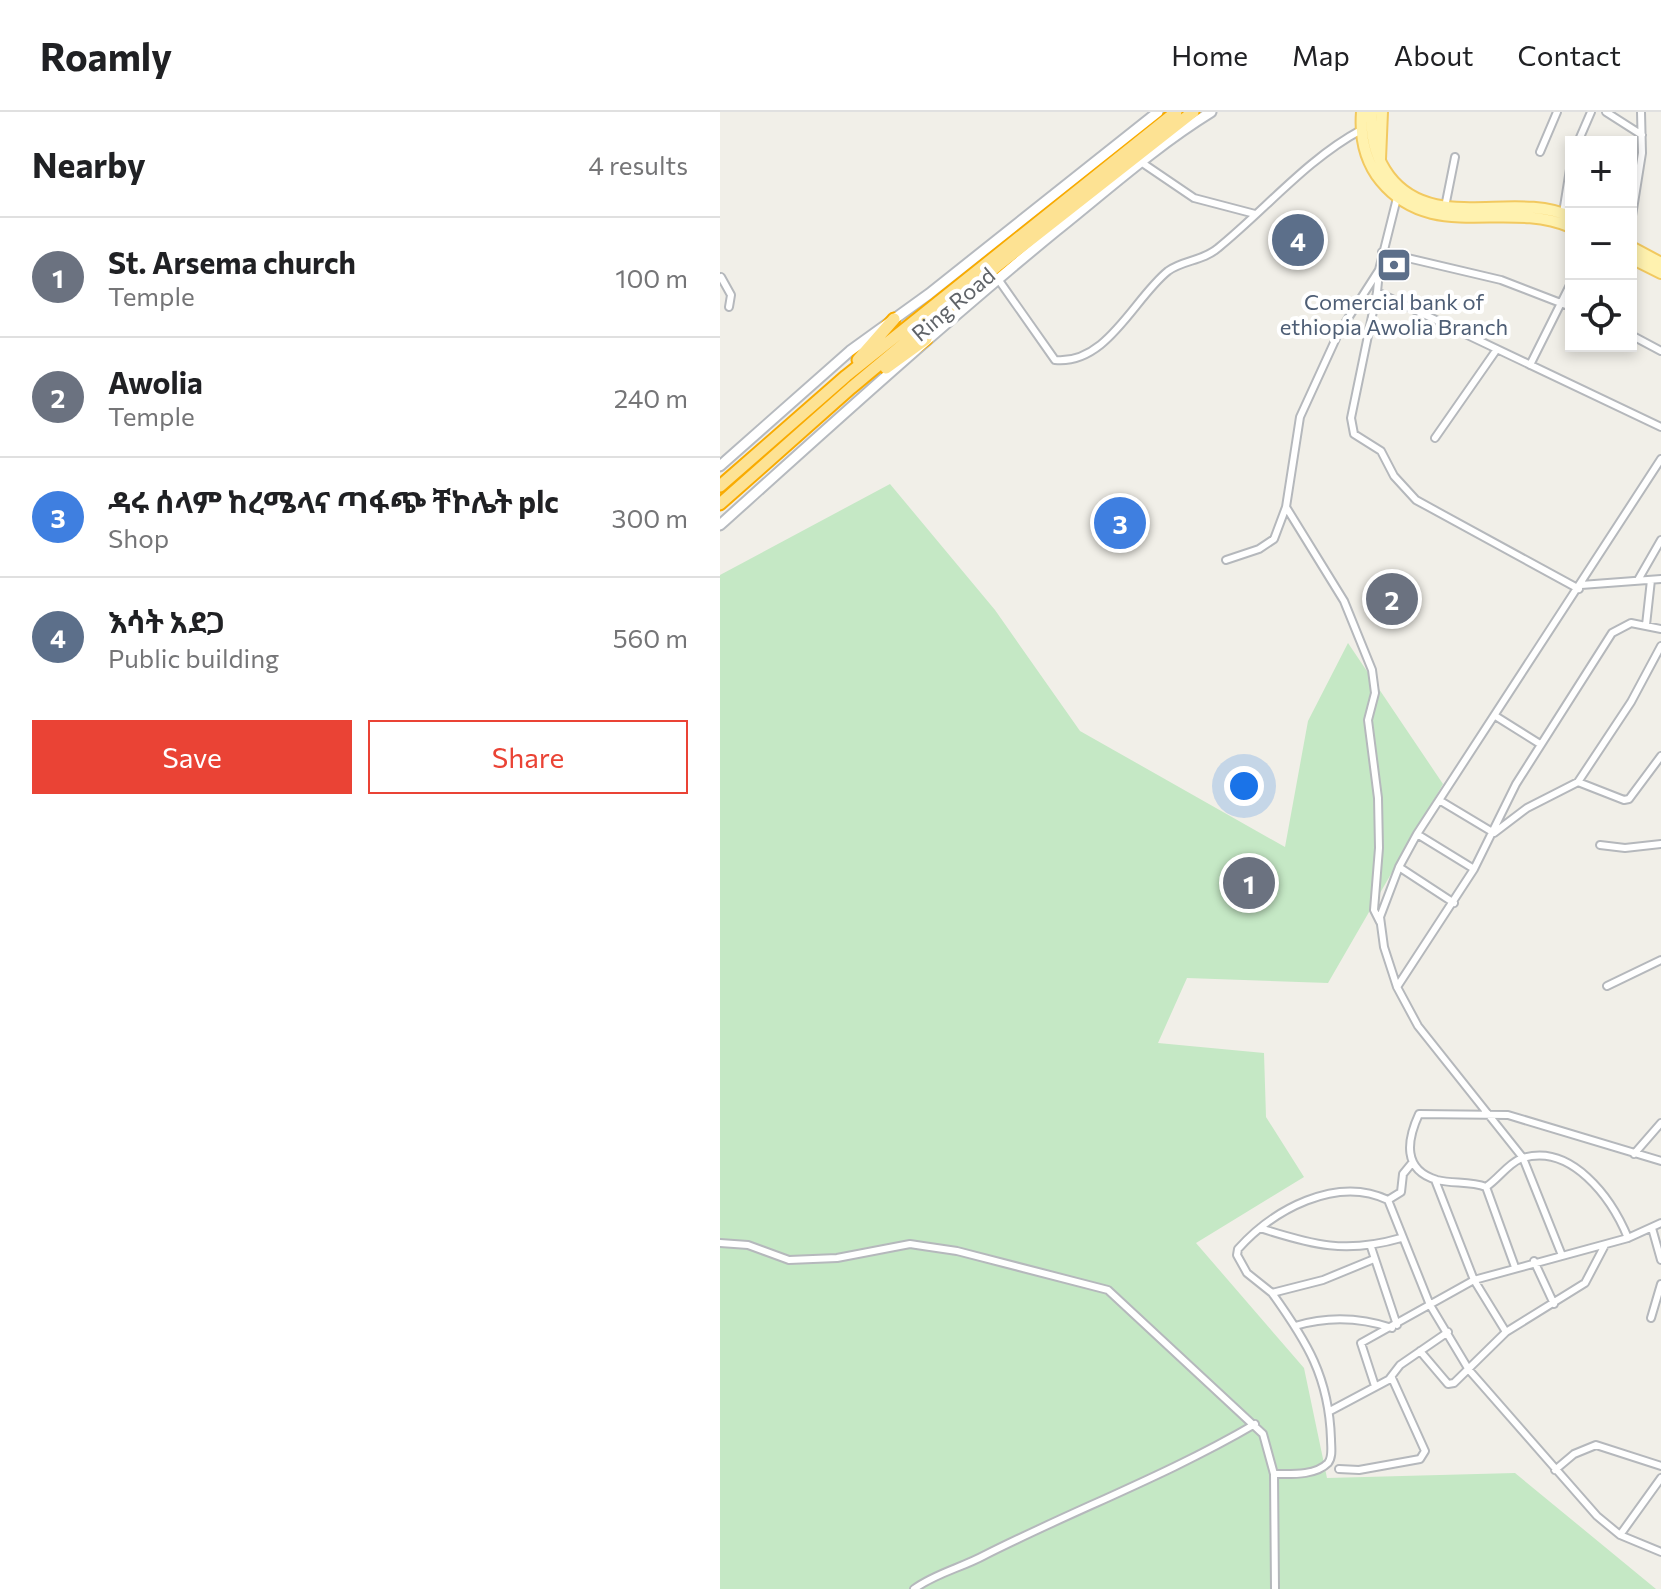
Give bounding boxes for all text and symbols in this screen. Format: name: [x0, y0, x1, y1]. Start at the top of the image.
text: Roamly: [40, 32, 172, 79]
text: Home: [1171, 38, 1248, 72]
text: Map: [1292, 38, 1350, 72]
text: About: [1394, 38, 1474, 72]
text: Contact: [1518, 38, 1621, 72]
map controls: [1565, 136, 1637, 352]
button: +: [1565, 136, 1637, 208]
text: Nearby: [32, 143, 146, 185]
text: 4 results: [588, 149, 688, 180]
button: −: [1565, 208, 1637, 280]
pin: 4: [1272, 210, 1324, 270]
text: St. Arsema church: [108, 243, 356, 280]
bank icon: Comercial bank of ethiopia Awolia Branch: [1375, 246, 1413, 284]
street label: Ring Road: [906, 261, 1000, 347]
text: 1: [52, 262, 64, 293]
text: 100 m: [615, 262, 688, 293]
text: Temple: [108, 280, 195, 311]
button: locate: [1565, 280, 1637, 352]
place label: Comercial bank of ethiopia Awolia Branch: [1280, 288, 1508, 340]
text: Awolia: [108, 363, 203, 400]
text: 2: [51, 382, 65, 413]
text: 240 m: [614, 382, 688, 413]
text: Temple: [108, 400, 195, 431]
text: ዳሩ ሰላም ከረሜላና ጣፋጭ ቸኮሌት plc: [108, 482, 559, 519]
pin: 3: [1094, 493, 1146, 553]
text: 3: [50, 502, 66, 533]
text: 300 m: [612, 502, 688, 533]
text: Shop: [108, 522, 169, 553]
pin: 2: [1366, 569, 1418, 629]
text: እሳት አደጋ: [108, 602, 225, 639]
text: 4: [50, 622, 66, 653]
text: 560 m: [613, 622, 688, 653]
text: Public building: [108, 642, 279, 673]
button: Save: [32, 720, 352, 794]
button: Share: [368, 720, 688, 794]
your location: [1224, 766, 1264, 806]
pin: 1: [1223, 853, 1275, 913]

